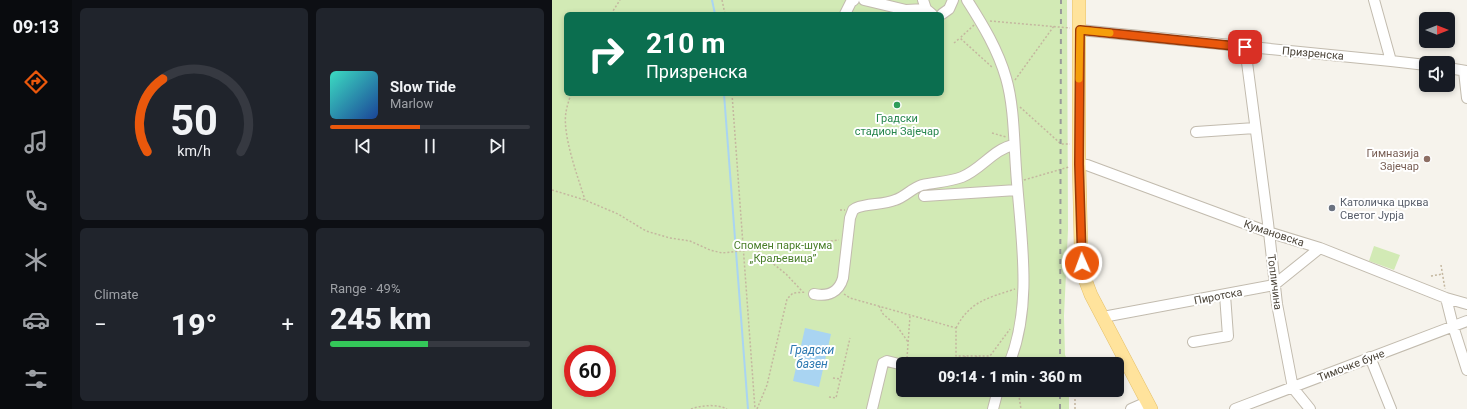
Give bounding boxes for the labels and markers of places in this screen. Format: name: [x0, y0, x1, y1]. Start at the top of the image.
pin: [1228, 30, 1262, 64]
marker: Градски стадион Зајечар: [892, 100, 902, 110]
place label: Градски стадион Зајечар: [855, 112, 939, 138]
place label: Гимназија Зајечар: [1367, 147, 1419, 173]
marker: Гимназија Зајечар: [1422, 154, 1432, 164]
place label: Католичка црква Светог Јурја: [1340, 196, 1429, 222]
marker: Католичка црква Светог Јурја: [1327, 203, 1337, 213]

